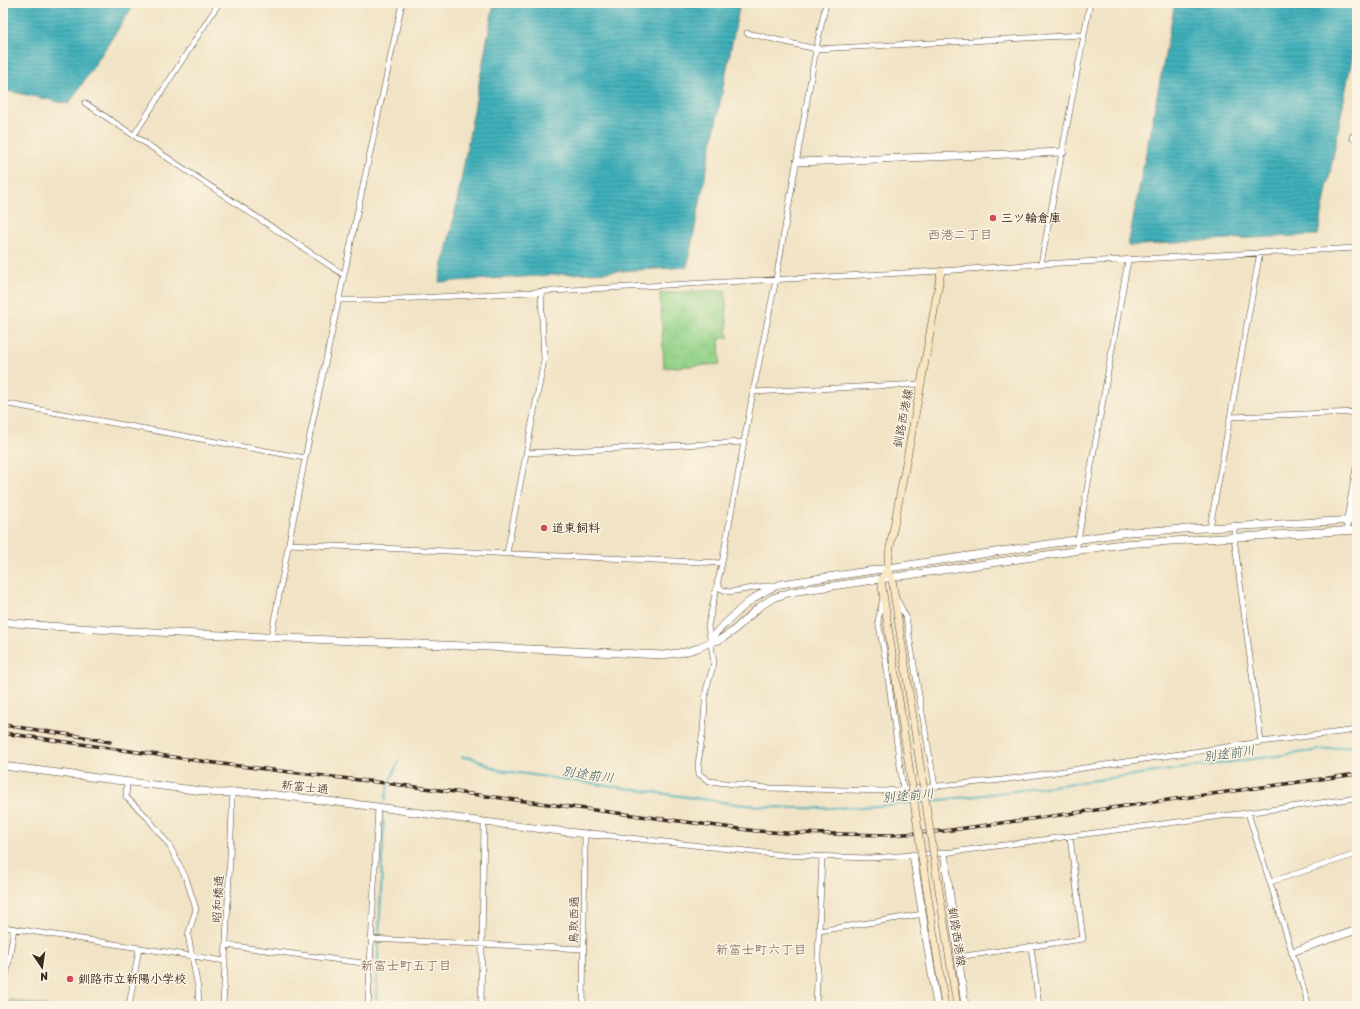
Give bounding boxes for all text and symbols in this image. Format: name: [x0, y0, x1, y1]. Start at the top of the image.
place label: 三ツ輪倉庫: [1001, 207, 1061, 229]
marker: 三ツ輪倉庫: [988, 213, 998, 223]
district label: 西港二丁目: [927, 223, 993, 246]
street label: 釧路西港線: [886, 386, 920, 450]
place label: 道東飼料: [552, 517, 601, 539]
marker: 道東飼料: [539, 523, 549, 533]
water label: 別途前川: [1202, 738, 1256, 769]
water label: 別途前川: [561, 759, 615, 790]
street label: 新富士通: [280, 774, 330, 800]
water label: 別途前川: [881, 782, 935, 809]
street label: 昭和橋通: [206, 874, 230, 924]
street label: 鳥取西通: [563, 896, 585, 944]
street label: 釧路西港線: [941, 906, 973, 968]
district label: 新富士町六丁目: [715, 938, 807, 961]
north arrow: [22, 947, 62, 987]
district label: 新富士町五丁目: [360, 954, 452, 977]
text: N: [38, 966, 51, 986]
place label: 釧路市立新陽小学校: [78, 968, 186, 990]
marker: 釧路市立新陽小学校: [65, 974, 75, 984]

